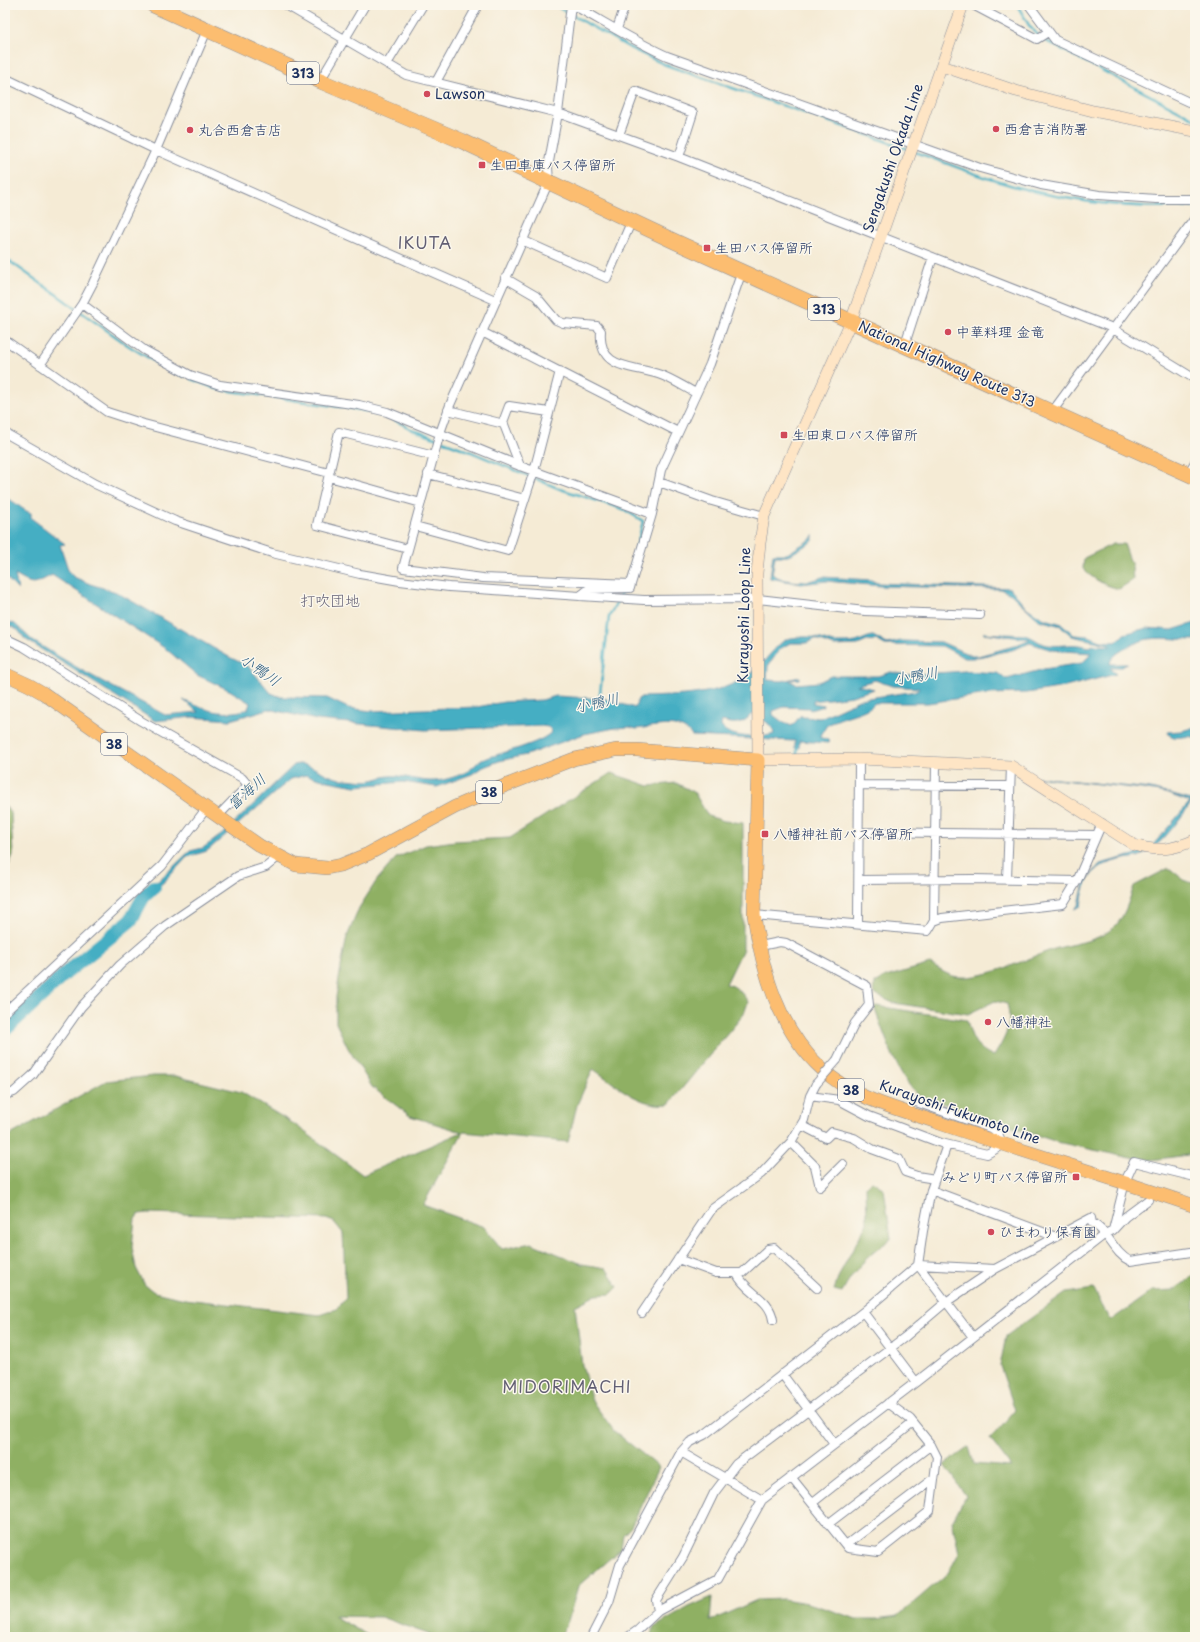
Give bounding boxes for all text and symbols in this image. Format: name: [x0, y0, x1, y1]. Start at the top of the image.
road number: 313: [287, 62, 319, 84]
street label: Sengakushi Okada Line: [857, 80, 928, 235]
place label: Lawson: [435, 83, 485, 104]
marker: Lawson: [422, 89, 432, 99]
place label: 西倉吉消防署: [1004, 118, 1088, 139]
place label: 丸合西倉吉店: [198, 119, 282, 140]
marker: 西倉吉消防署: [991, 124, 1001, 134]
marker: 丸合西倉吉店: [185, 125, 195, 135]
place label: 生田車庫バス停留所: [490, 154, 616, 175]
marker: 生田車庫バス停留所: [477, 160, 487, 170]
district label: IKUTA: [398, 230, 452, 254]
place label: 生田バス停留所: [715, 237, 813, 258]
marker: 生田バス停留所: [702, 243, 712, 253]
road number: 313: [808, 298, 840, 320]
street label: National Highway Route 313: [855, 315, 1039, 412]
place label: 中華料理 金竜: [956, 321, 1045, 342]
marker: 中華料理 金竜: [943, 327, 953, 337]
place label: 生田東口バス停留所: [792, 424, 918, 445]
marker: 生田東口バス停留所: [779, 430, 789, 440]
street label: Kurayoshi Loop Line: [732, 547, 755, 683]
district label: 打吹団地: [300, 588, 360, 611]
water label: 小鴨川: [236, 646, 286, 691]
water label: 小鴨川: [892, 659, 940, 690]
water label: 小鴨川: [572, 686, 621, 717]
road number: 38: [101, 733, 127, 755]
water label: 富海川: [222, 767, 270, 814]
road number: 38: [476, 781, 502, 803]
place label: 八幡神社前バス停留所: [773, 823, 913, 844]
marker: 八幡神社前バス停留所: [760, 829, 770, 839]
place label: 八幡神社: [996, 1011, 1052, 1032]
marker: 八幡神社: [983, 1017, 993, 1027]
street label: Kurayoshi Fukumoto Line: [877, 1074, 1044, 1149]
road number: 38: [838, 1079, 864, 1101]
place label: みどり町バス停留所: [942, 1166, 1068, 1187]
marker: みどり町バス停留所: [1071, 1172, 1081, 1182]
place label: ひまわり保育園: [999, 1221, 1097, 1242]
marker: ひまわり保育園: [986, 1227, 996, 1237]
district label: MIDORIMACHI: [502, 1374, 632, 1398]

